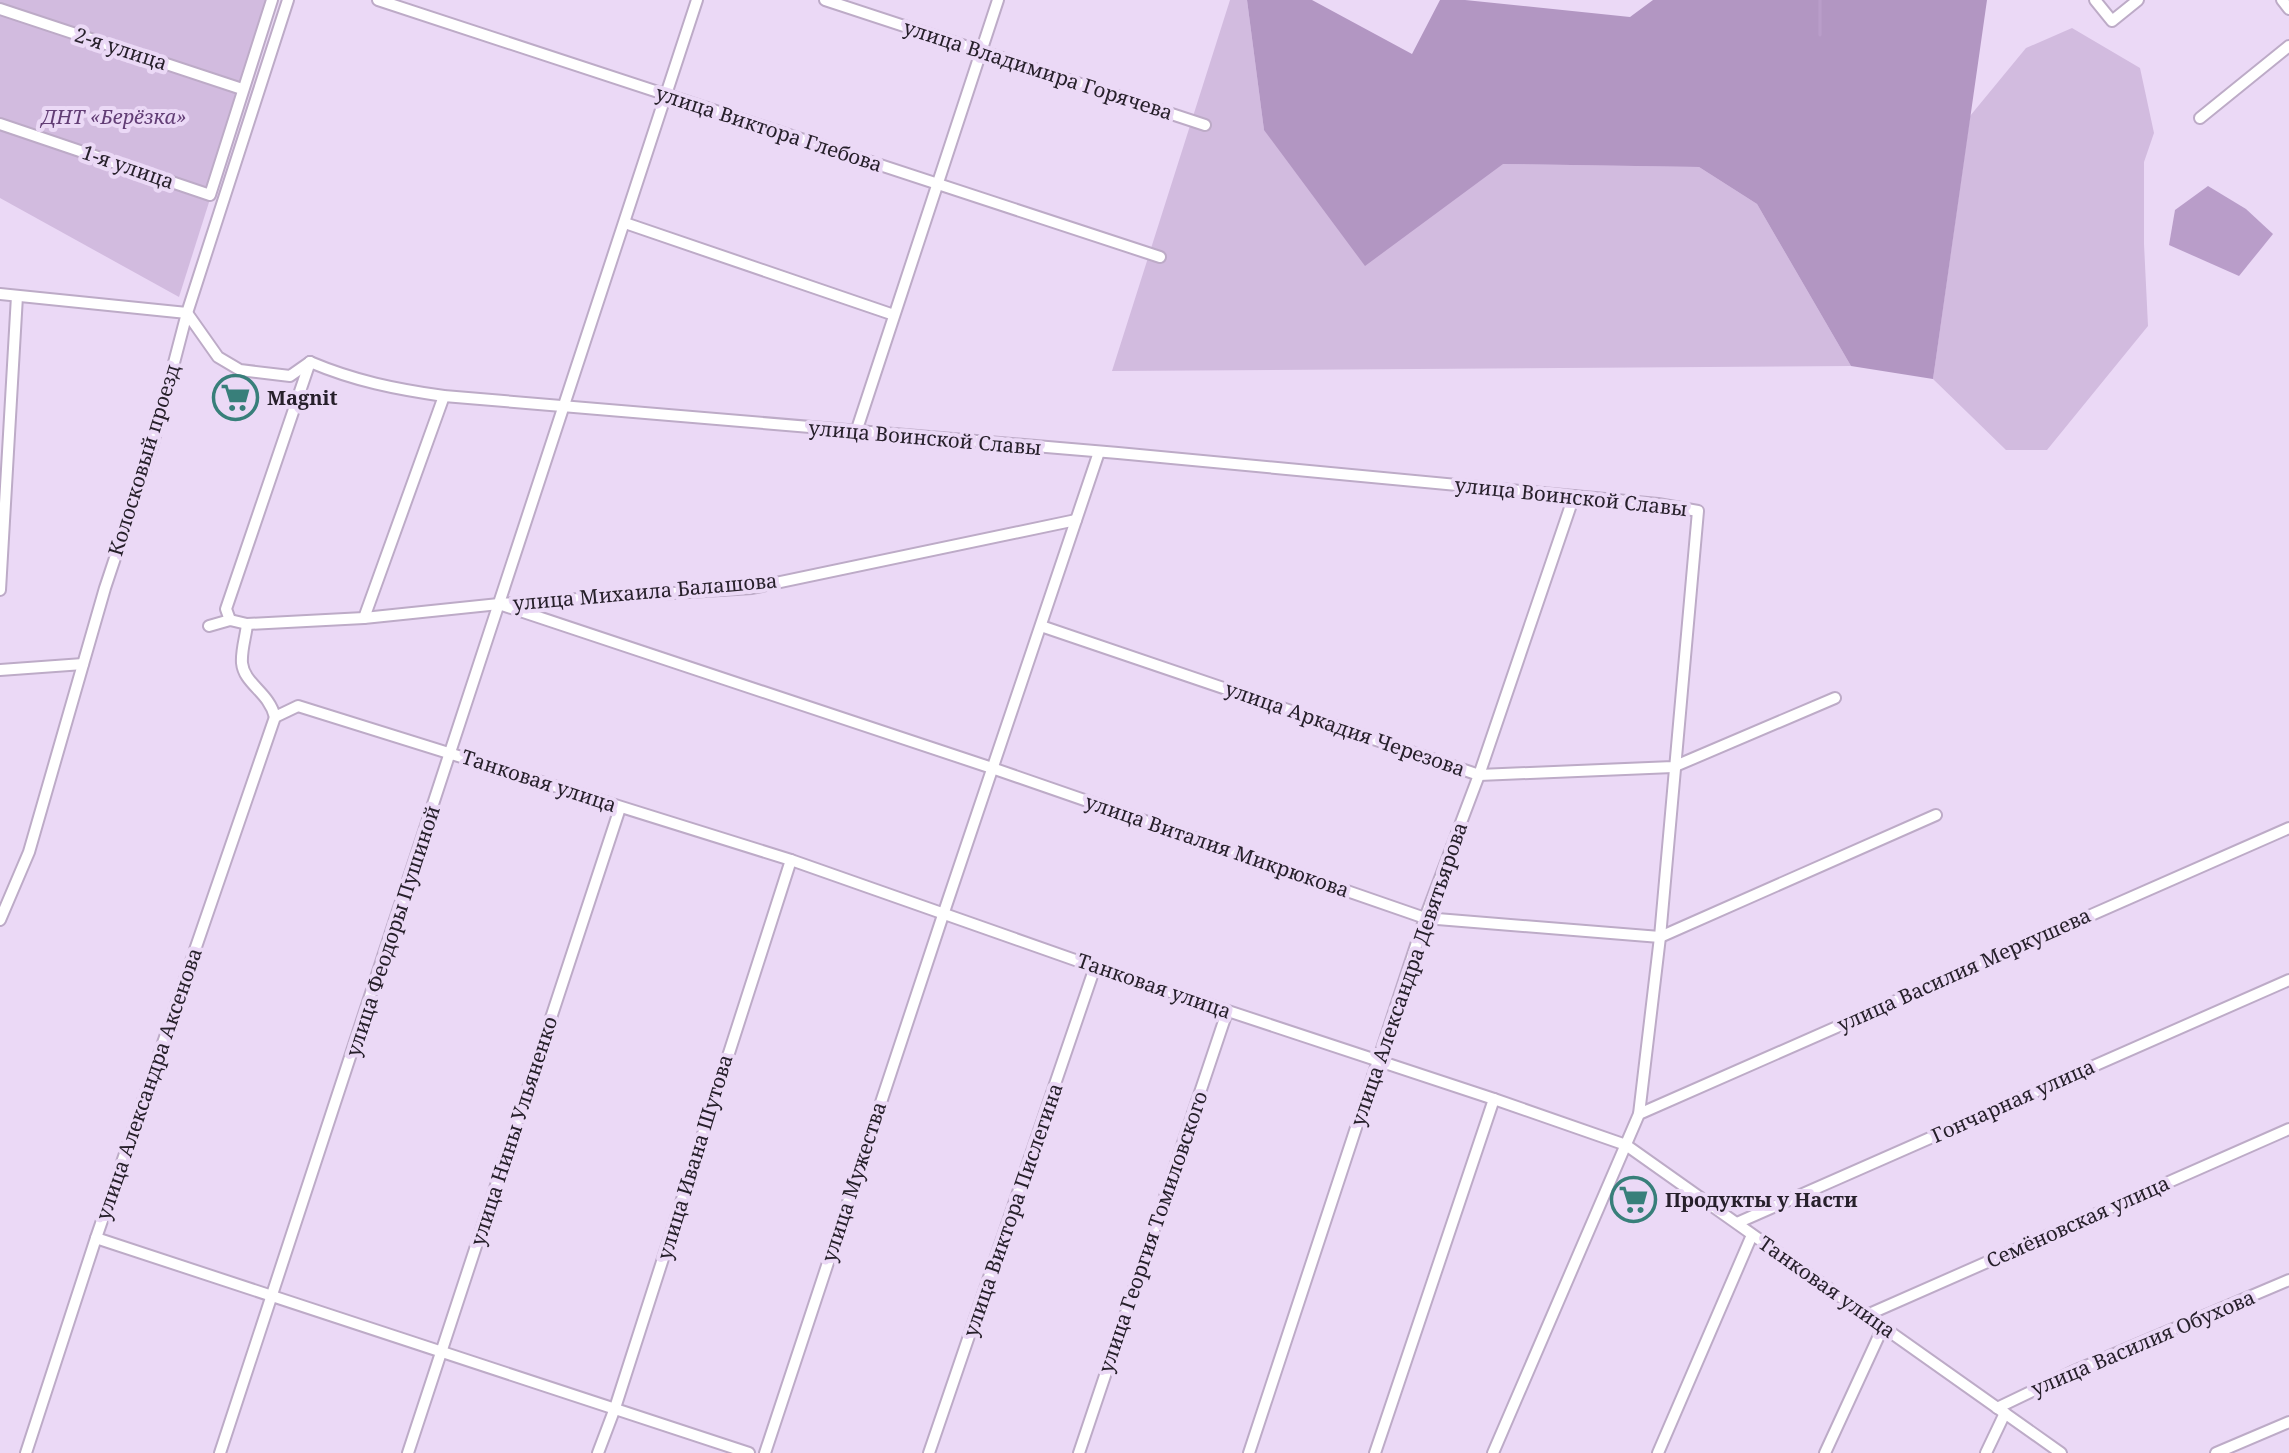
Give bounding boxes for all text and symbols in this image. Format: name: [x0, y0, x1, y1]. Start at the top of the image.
street label: улица Владимира Горячева: [900, 13, 1176, 126]
street label: 2-я улица: [71, 21, 171, 76]
street label: улица Виктора Глебова: [652, 79, 886, 178]
park label: ДНТ «Берёзка»: [40, 103, 186, 130]
street label: 1-я улица: [79, 138, 178, 195]
street label: Колосковый проезд: [102, 361, 186, 559]
supermarket icon: Magnit: [212, 374, 260, 422]
place label: Magnit: [267, 384, 338, 411]
street label: улица Воинской Славы: [807, 414, 1043, 461]
street label: улица Воинской Славы: [1453, 471, 1689, 522]
street label: улица Михаила Балашова: [512, 566, 778, 617]
street label: улица Аркадия Черезова: [1222, 675, 1469, 782]
street label: Танковая улица: [458, 743, 620, 818]
street label: улица Виталия Микрюкова: [1082, 788, 1353, 903]
street label: улица Феодоры Пушиной: [339, 802, 446, 1060]
street label: улица Александра Девятьярова: [1344, 818, 1473, 1129]
street label: улица Василия Меркушева: [1833, 901, 2095, 1038]
street label: улица Александра Аксенова: [89, 944, 208, 1223]
street label: Танковая улица: [1073, 946, 1235, 1025]
street label: улица Нины Ульяненко: [464, 1013, 563, 1249]
street label: улица Ивана Шутова: [650, 1051, 739, 1263]
street label: Гончарная улица: [1927, 1052, 2099, 1149]
street label: улица Виктора Пислегина: [956, 1079, 1069, 1340]
street label: улица Георгия Томиловского: [1092, 1087, 1213, 1376]
street label: улица Мужества: [815, 1098, 892, 1265]
street label: Семёновская улица: [1982, 1169, 2174, 1274]
supermarket icon: Продукты у Насти: [1610, 1176, 1658, 1224]
place label: Продукты у Насти: [1665, 1186, 1858, 1213]
street label: Танковая улица: [1753, 1229, 1901, 1344]
street label: улица Василия Обухова: [2027, 1283, 2259, 1402]

